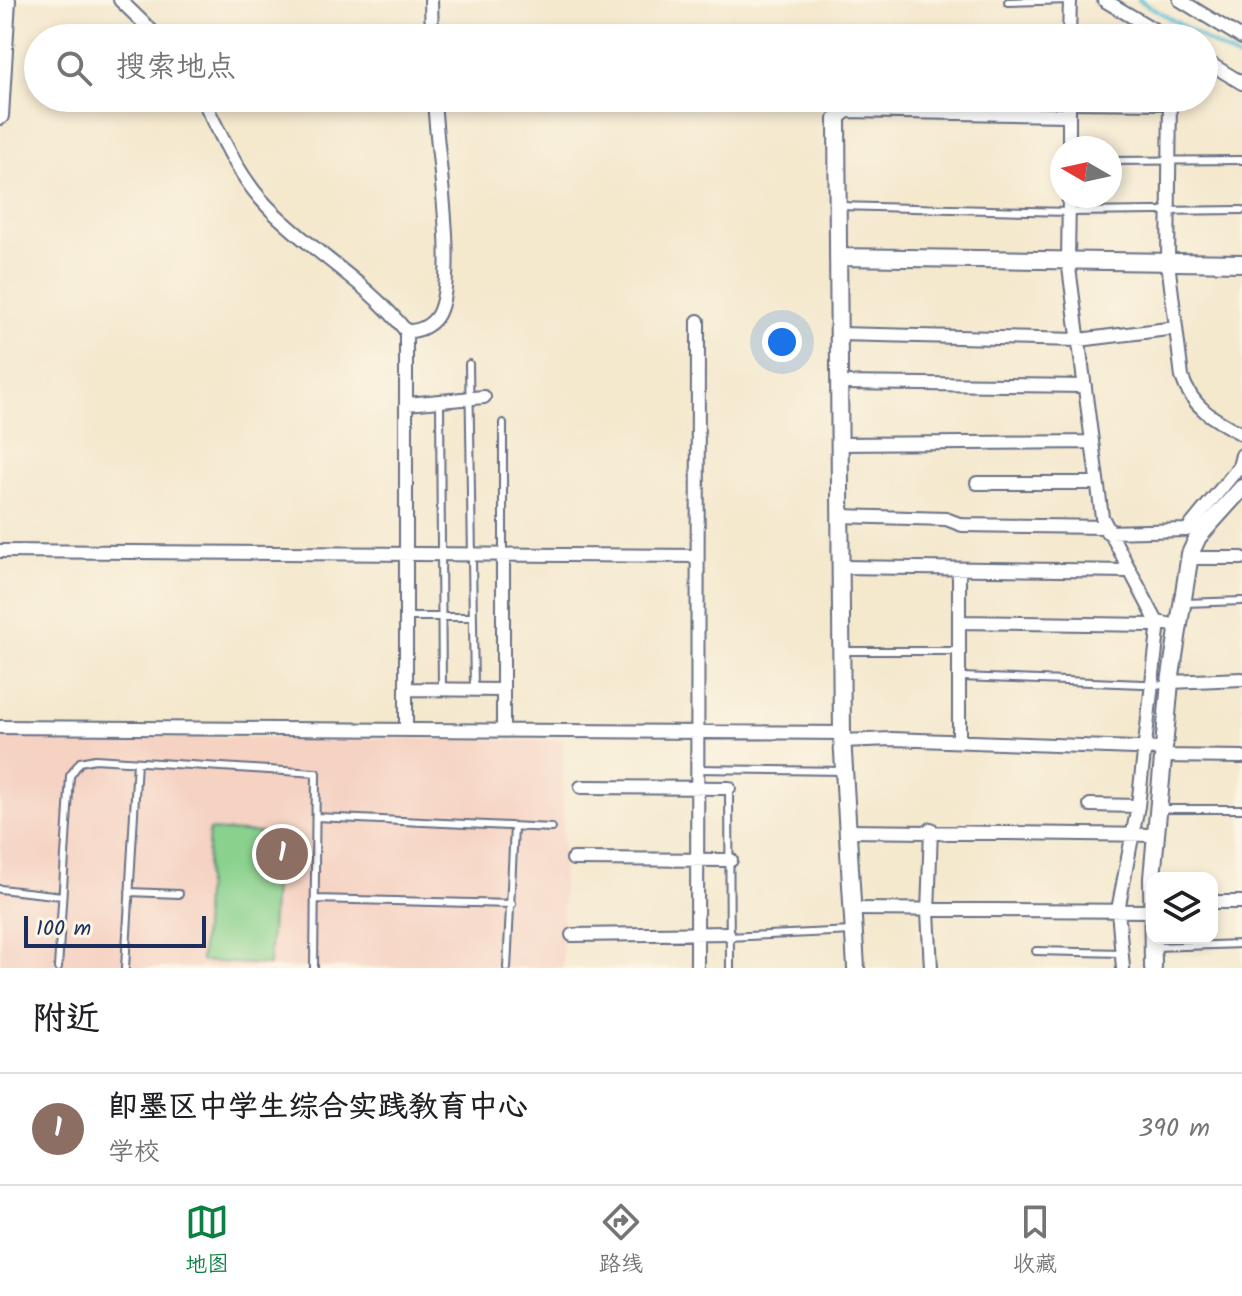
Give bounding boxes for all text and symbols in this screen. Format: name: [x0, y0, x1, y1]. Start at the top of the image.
search box: [24, 24, 1218, 112]
text: 搜索地点: [116, 44, 236, 92]
icon: search: [52, 46, 96, 90]
north arrow: [1050, 136, 1122, 208]
your location: [762, 322, 802, 362]
pin: 1: [256, 824, 308, 884]
map controls: [1146, 872, 1218, 944]
button: layers: [1146, 872, 1218, 944]
scale bar: [24, 912, 206, 948]
text: 100 m: [36, 912, 91, 947]
text: 附近: [32, 993, 100, 1047]
text: 即墨区中学生综合实践教育中心: [108, 1084, 528, 1132]
text: 1: [54, 1108, 62, 1150]
text: 390 m: [1138, 1108, 1210, 1150]
text: 学校: [108, 1132, 160, 1174]
tab: 地图: [185, 1200, 229, 1283]
tab: 路线: [599, 1200, 643, 1283]
tab: 收藏: [1013, 1200, 1057, 1283]

